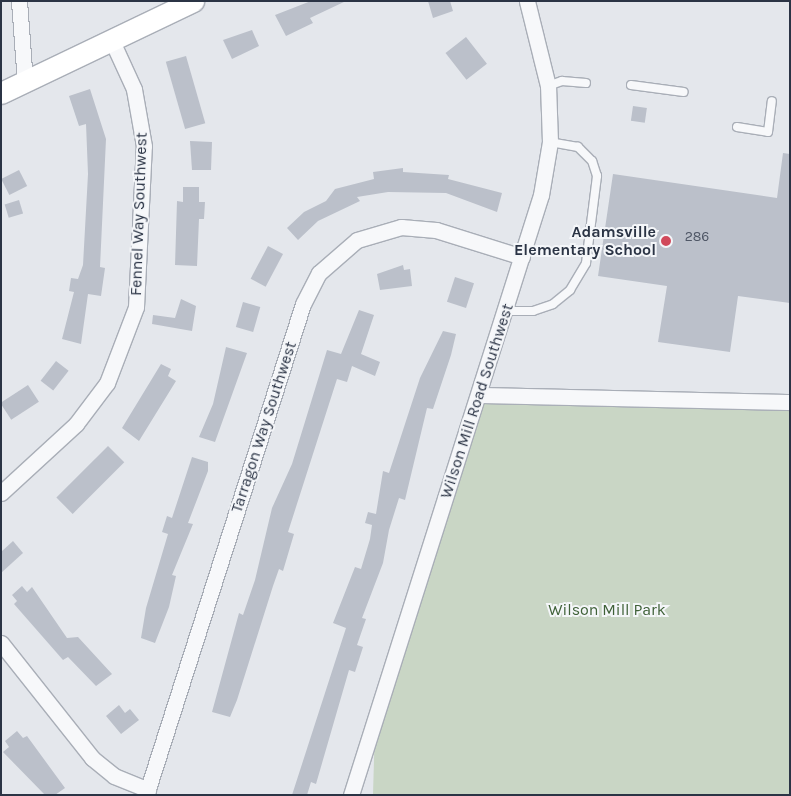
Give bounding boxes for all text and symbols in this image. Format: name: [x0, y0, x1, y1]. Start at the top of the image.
street label: Fennel Way Southwest: [127, 132, 151, 296]
place label: Adamsville Elementary School: [514, 222, 656, 260]
house number: 286: [685, 229, 709, 245]
marker: Adamsville Elementary School: [660, 235, 672, 247]
street label: Wilson Mill Road Southwest: [436, 301, 518, 501]
street label: Tarragon Way Southwest: [227, 339, 301, 515]
park label: Wilson Mill Park: [548, 600, 666, 620]

